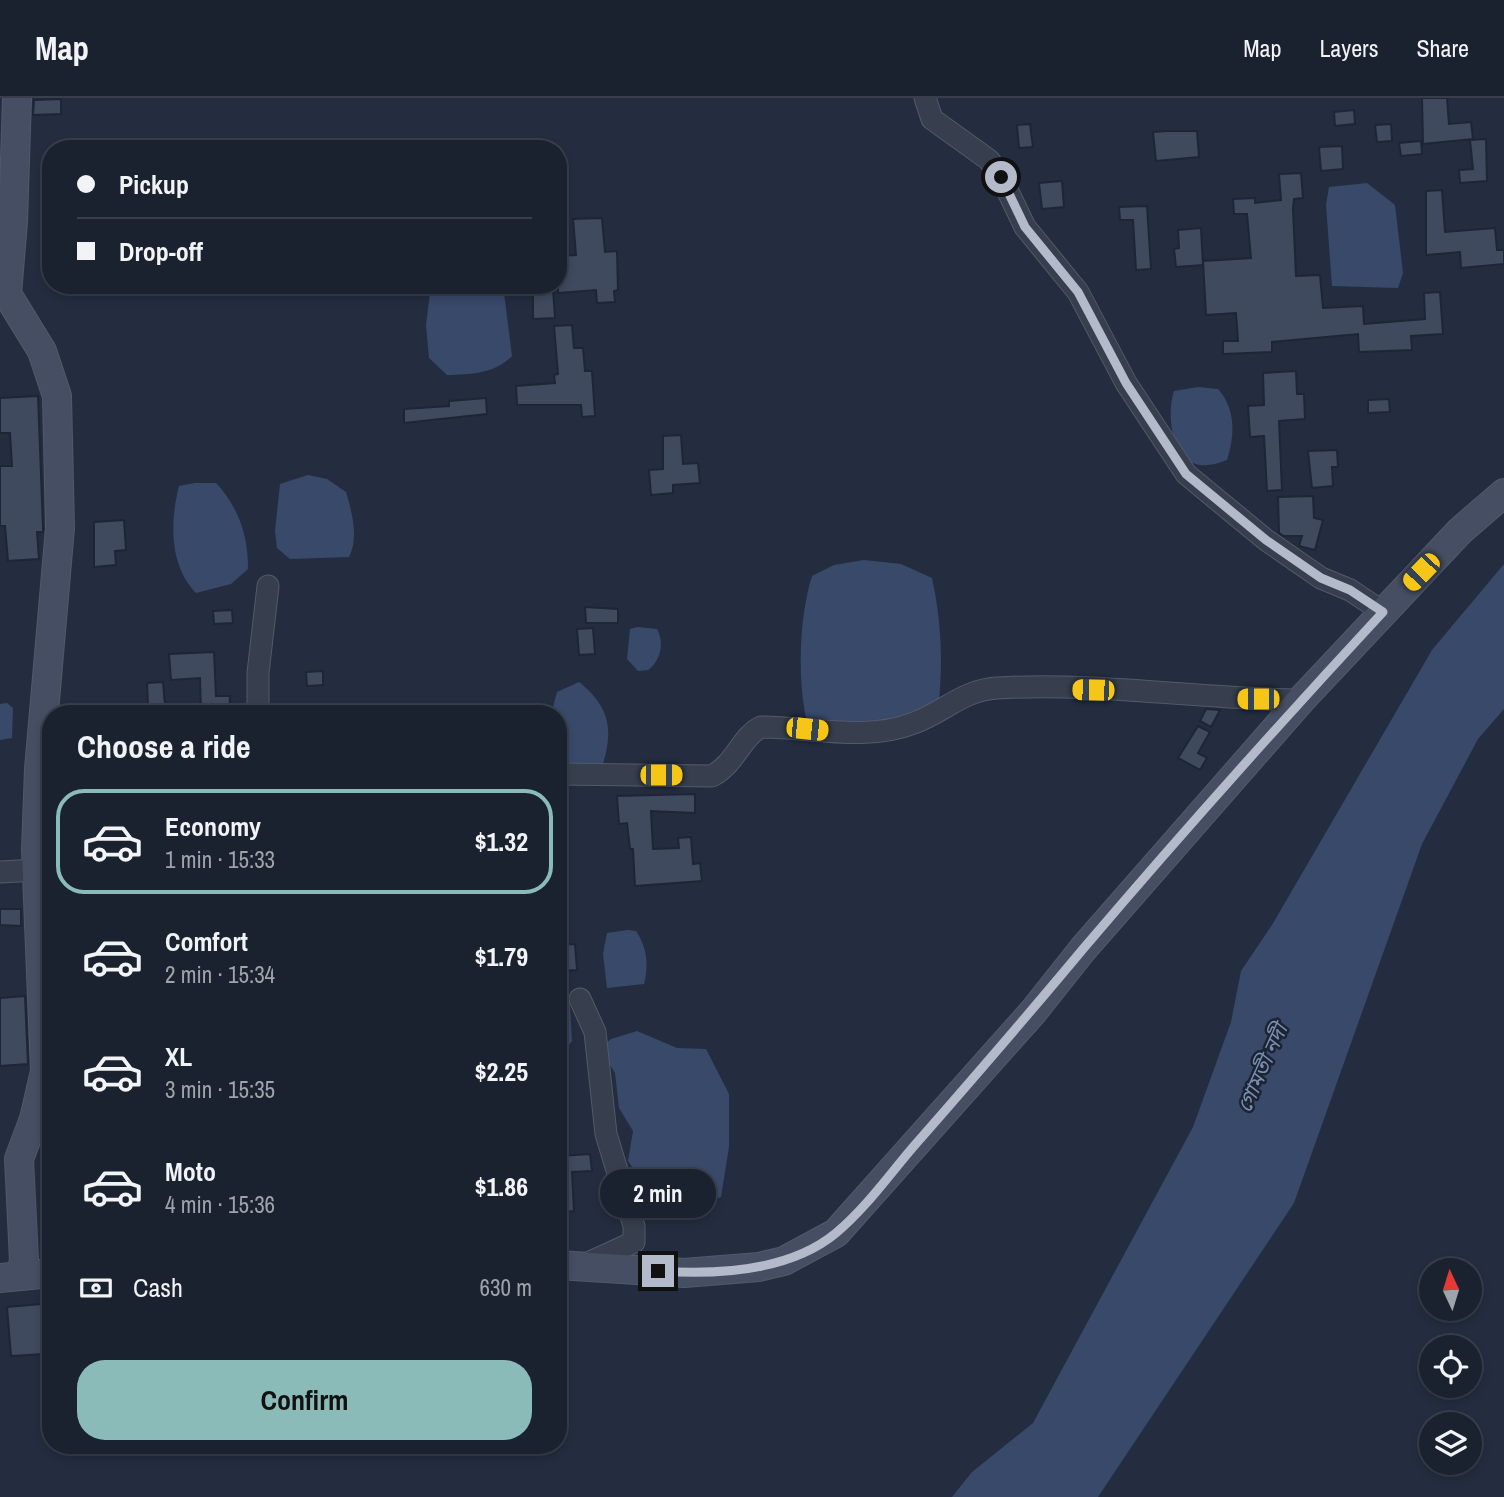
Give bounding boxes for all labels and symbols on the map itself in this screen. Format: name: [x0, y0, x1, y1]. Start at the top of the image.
route start: [985, 161, 1017, 193]
car: [1399, 550, 1444, 594]
car: [1072, 679, 1115, 701]
car: [1238, 689, 1280, 710]
car: [786, 716, 829, 742]
car: [641, 765, 683, 786]
water label: গোমতী নদী: [1230, 1015, 1296, 1117]
callout: 2 min: [600, 1170, 716, 1218]
route end: [642, 1255, 674, 1287]
north arrow: [1419, 1258, 1482, 1321]

